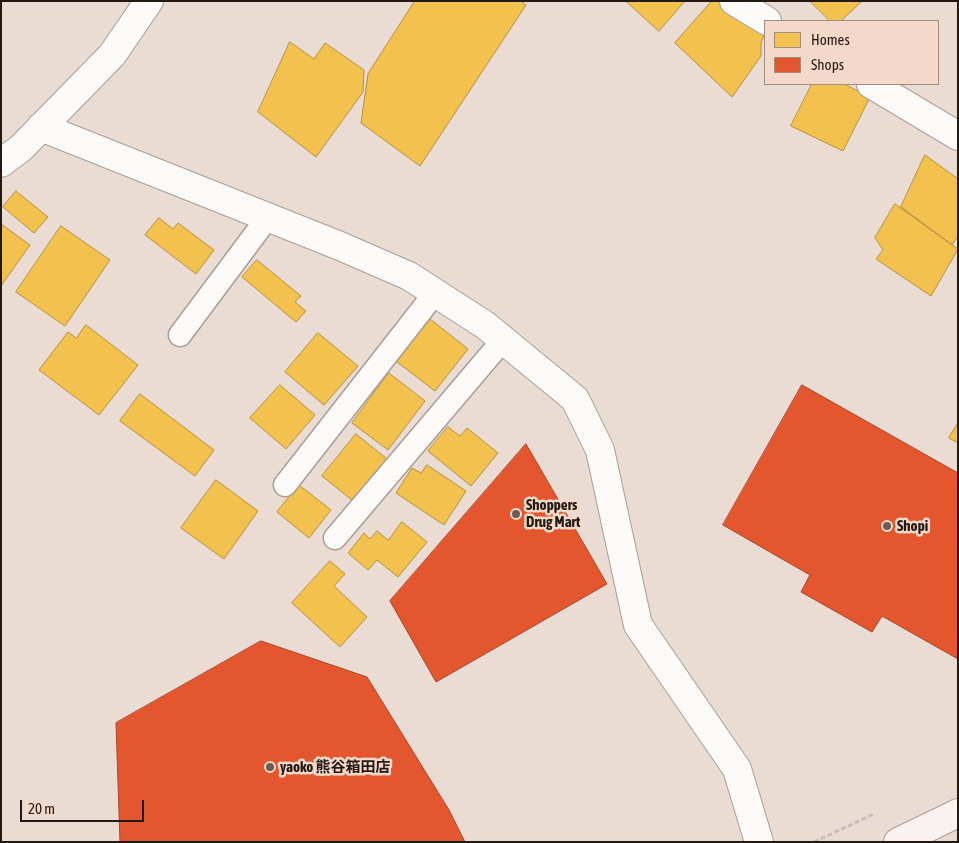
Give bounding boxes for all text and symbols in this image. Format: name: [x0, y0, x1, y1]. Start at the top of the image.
legend: [764, 20, 939, 85]
text: Homes: [811, 31, 850, 48]
text: Shops: [811, 56, 844, 73]
place label: Shoppers Drug Mart: [526, 496, 580, 531]
marker: Shoppers Drug Mart: [510, 508, 522, 520]
place label: Shopi: [897, 517, 928, 535]
marker: Shopi: [881, 520, 893, 532]
place label: yaoko 熊谷箱田店: [280, 758, 390, 776]
marker: yaoko 熊谷箱田店: [264, 761, 276, 773]
scale bar: [22, 790, 146, 822]
text: 20 m: [28, 800, 55, 817]

